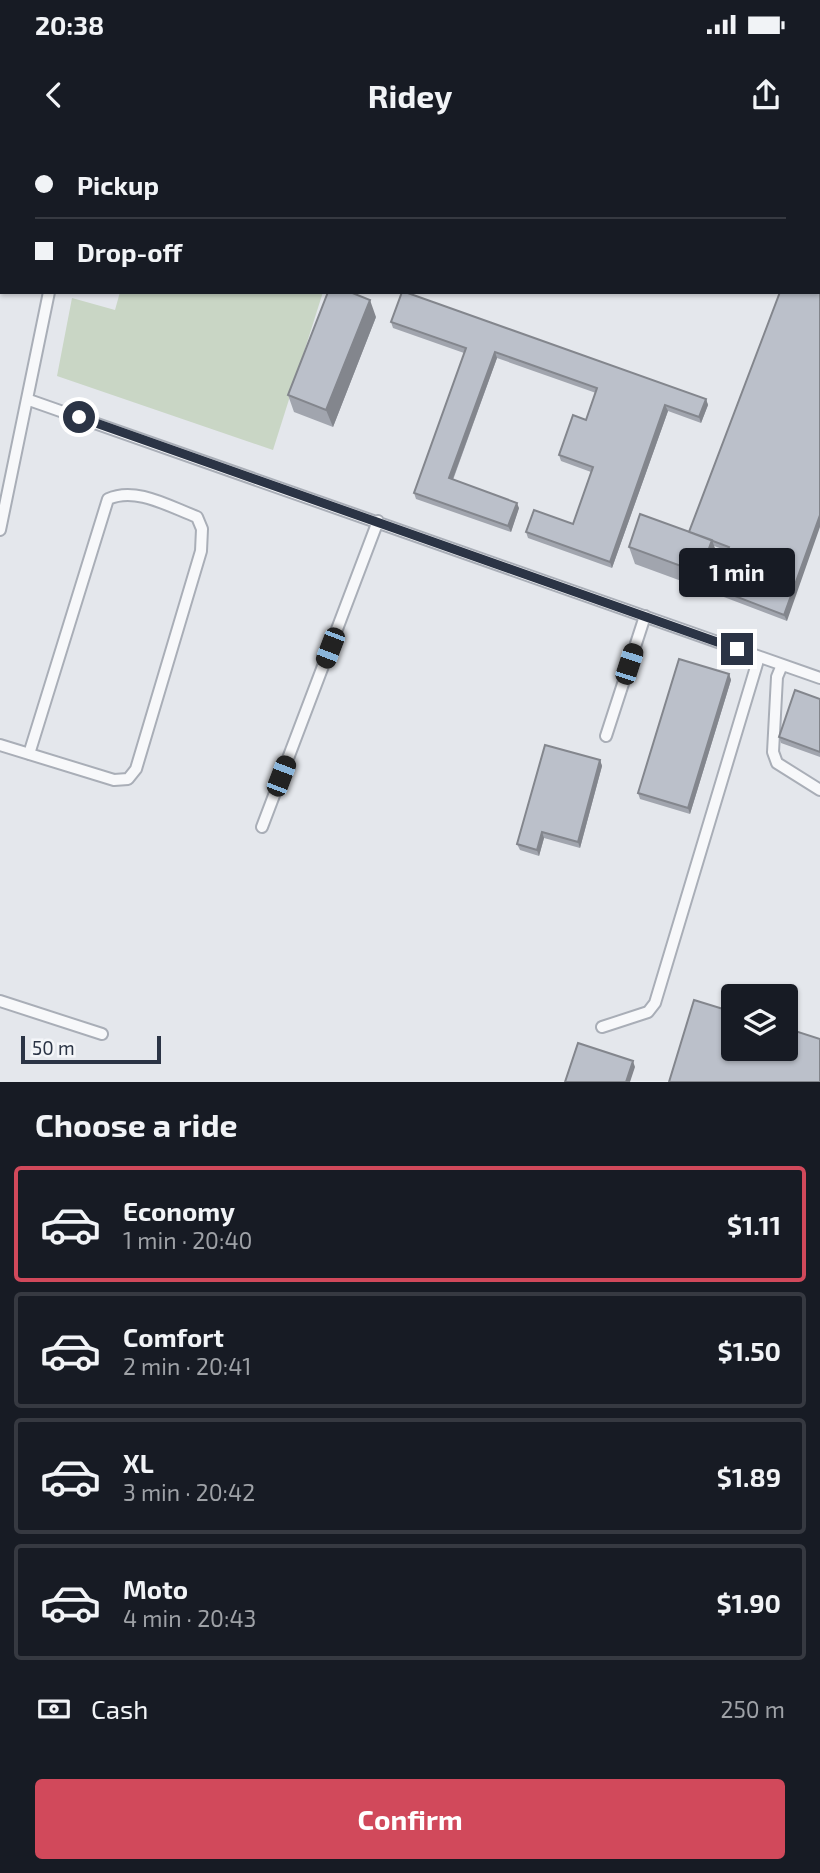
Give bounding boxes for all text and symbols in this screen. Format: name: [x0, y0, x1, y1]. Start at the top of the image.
text: 20:38: [35, 9, 104, 40]
icon: back: [35, 76, 73, 114]
text: Ridey: [368, 76, 452, 114]
icon: share: [747, 76, 785, 114]
text: Pickup: [77, 169, 159, 200]
text: Drop-off: [77, 236, 182, 267]
route start: [63, 401, 95, 433]
callout: 1 min: [679, 547, 795, 596]
text: 1 min: [709, 558, 765, 586]
car: [313, 625, 348, 671]
route end: [721, 633, 753, 665]
car: [613, 641, 646, 687]
car: [264, 753, 299, 799]
map controls: [721, 984, 798, 1061]
button: layers: [721, 984, 798, 1061]
scale bar: [21, 1033, 161, 1065]
text: 50 m: [32, 1036, 75, 1059]
text: Choose a ride: [35, 1105, 238, 1143]
icon: car: [39, 1193, 102, 1256]
text: Economy: [123, 1195, 235, 1226]
text: $1.11: [727, 1209, 781, 1240]
text: 1 min · 20:40: [123, 1226, 252, 1254]
icon: car: [39, 1319, 102, 1382]
text: Comfort: [123, 1321, 224, 1352]
text: $1.50: [718, 1335, 781, 1366]
text: 2 min · 20:41: [123, 1352, 251, 1380]
icon: car: [39, 1445, 102, 1508]
text: XL: [123, 1447, 154, 1478]
text: $1.89: [717, 1461, 781, 1492]
text: 3 min · 20:42: [123, 1478, 255, 1506]
icon: car: [39, 1571, 102, 1634]
text: Moto: [123, 1573, 188, 1604]
text: $1.90: [717, 1587, 781, 1618]
text: 4 min · 20:43: [123, 1604, 256, 1632]
icon: cash: [35, 1690, 73, 1728]
text: Cash: [91, 1693, 148, 1724]
text: 250 m: [721, 1695, 785, 1723]
button: Confirm: [35, 1779, 785, 1859]

